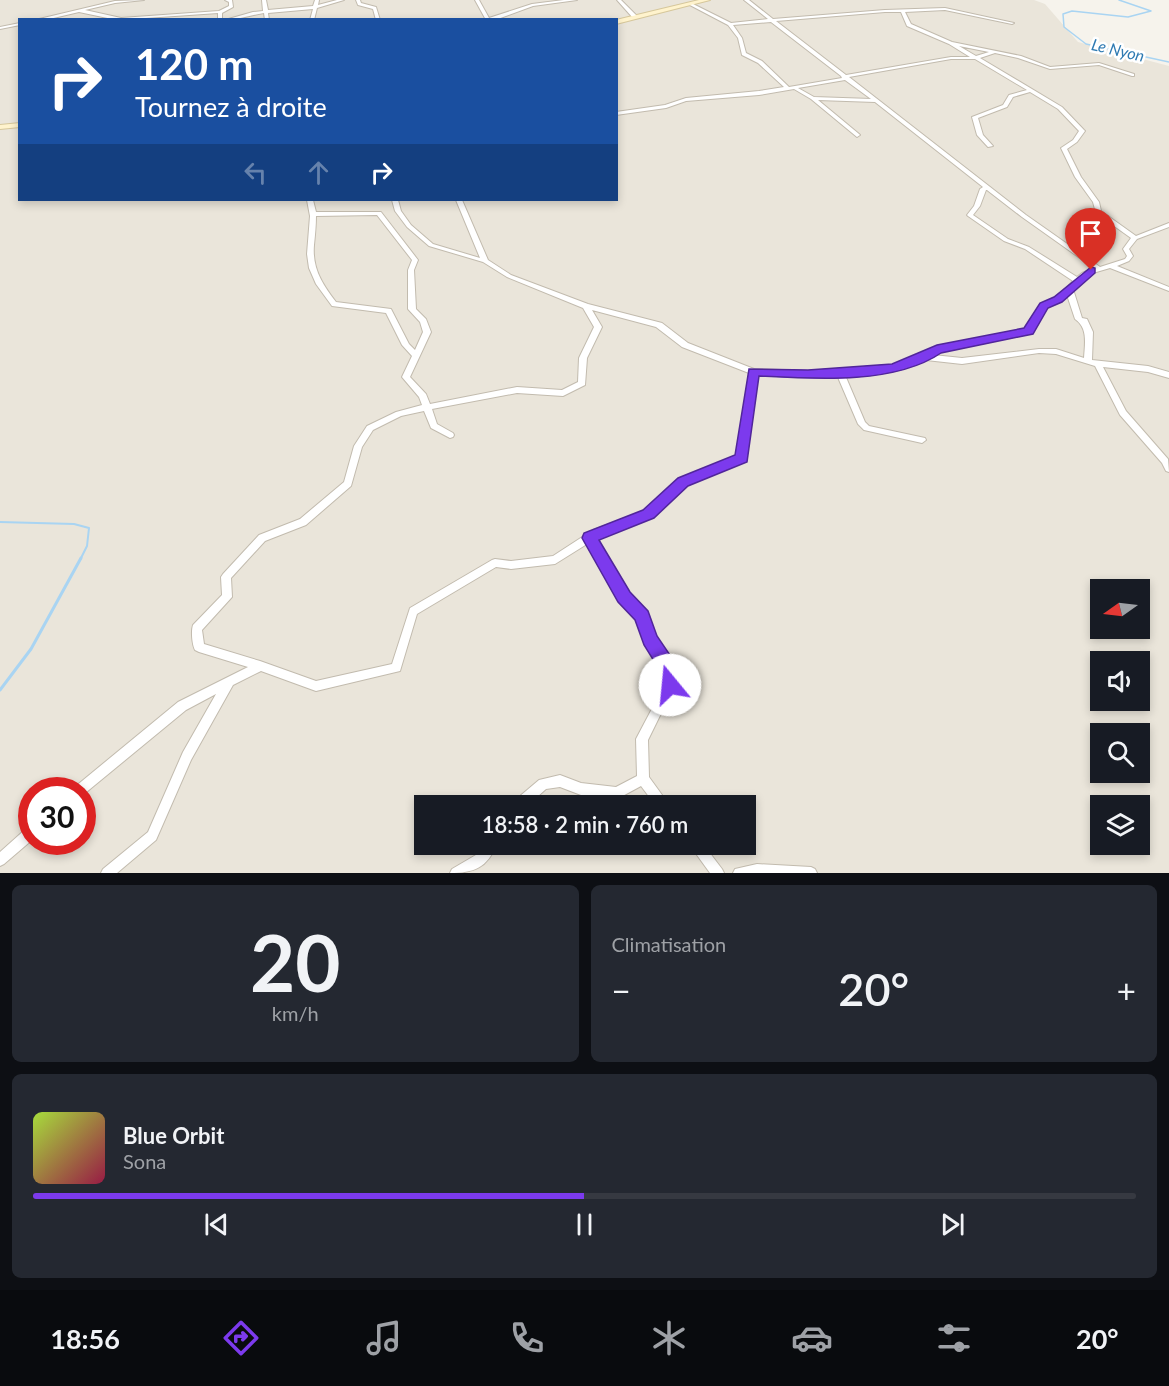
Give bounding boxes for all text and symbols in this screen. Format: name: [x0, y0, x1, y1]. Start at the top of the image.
water label: Le Nyon: [1090, 34, 1146, 65]
text: 120 m: [135, 39, 253, 89]
icon: right: [36, 42, 114, 120]
text: Tournez à droite: [135, 90, 327, 123]
icon: left: [239, 156, 272, 189]
icon: ahead: [302, 156, 335, 189]
icon: right: [365, 156, 398, 189]
pin: [1065, 208, 1116, 270]
icon: arrive: [1074, 217, 1107, 250]
north arrow: [1090, 579, 1150, 639]
map controls: [1090, 579, 1150, 855]
button: sound: [1090, 651, 1150, 711]
position arrow: [638, 653, 702, 717]
button: search: [1090, 723, 1150, 783]
speed limit sign: 30: [18, 777, 96, 855]
button: layers: [1090, 795, 1150, 855]
text: 18:58 · 2 min · 760 m: [482, 811, 688, 838]
text: 20: [250, 915, 340, 1009]
text: Climatisation: [612, 932, 726, 956]
text: 20°: [838, 962, 909, 1016]
text: −: [612, 970, 631, 1010]
text: +: [1117, 970, 1136, 1010]
text: km/h: [272, 1001, 319, 1025]
text: Blue Orbit: [123, 1122, 224, 1149]
text: Sona: [123, 1149, 166, 1173]
icon: previous: [200, 1208, 233, 1241]
icon: pause: [568, 1208, 601, 1241]
icon: next: [936, 1208, 969, 1241]
icon: directions: [220, 1317, 262, 1359]
icon: music: [363, 1317, 405, 1359]
icon: phone: [506, 1317, 548, 1359]
icon: climate: [648, 1317, 690, 1359]
icon: car: [791, 1317, 833, 1359]
icon: filters: [933, 1317, 975, 1359]
text: 18:56: [50, 1322, 120, 1355]
text: 20°: [1076, 1322, 1119, 1355]

